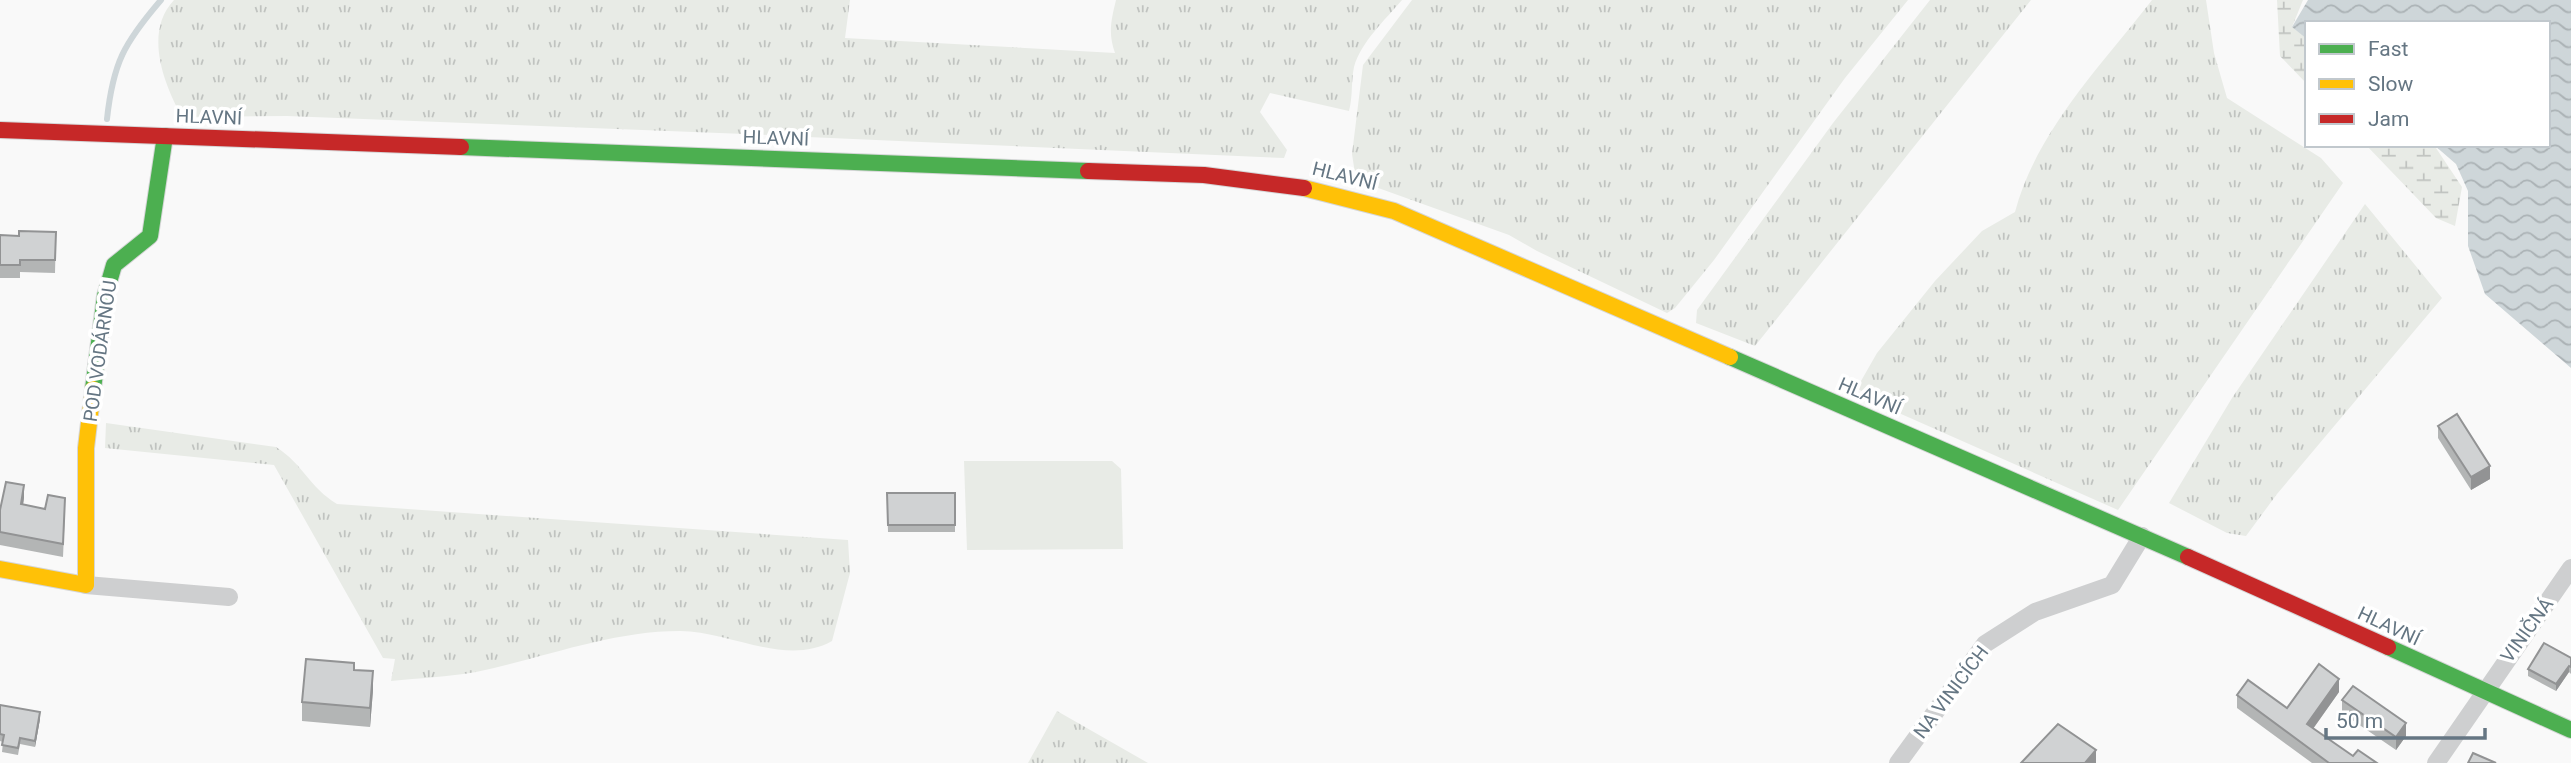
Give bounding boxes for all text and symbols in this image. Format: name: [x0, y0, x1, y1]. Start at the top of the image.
legend: [2305, 21, 2550, 147]
text: Fast: [2368, 37, 2409, 61]
text: Slow: [2368, 72, 2414, 96]
street label: HLAVNÍ: [175, 104, 243, 130]
text: Jam: [2368, 107, 2409, 131]
street label: HLAVNÍ: [742, 125, 810, 151]
street label: HLAVNÍ: [1310, 157, 1381, 195]
street label: POD VODÁRNOU: [79, 279, 121, 423]
street label: HLAVNÍ: [1835, 372, 1906, 420]
street label: VINIČNÁ: [2496, 593, 2559, 667]
street label: HLAVNÍ: [2354, 602, 2425, 651]
street label: NA VINICÍCH: [1909, 641, 1993, 743]
scale bar: [2326, 696, 2485, 740]
text: 50 m: [2336, 709, 2383, 733]

